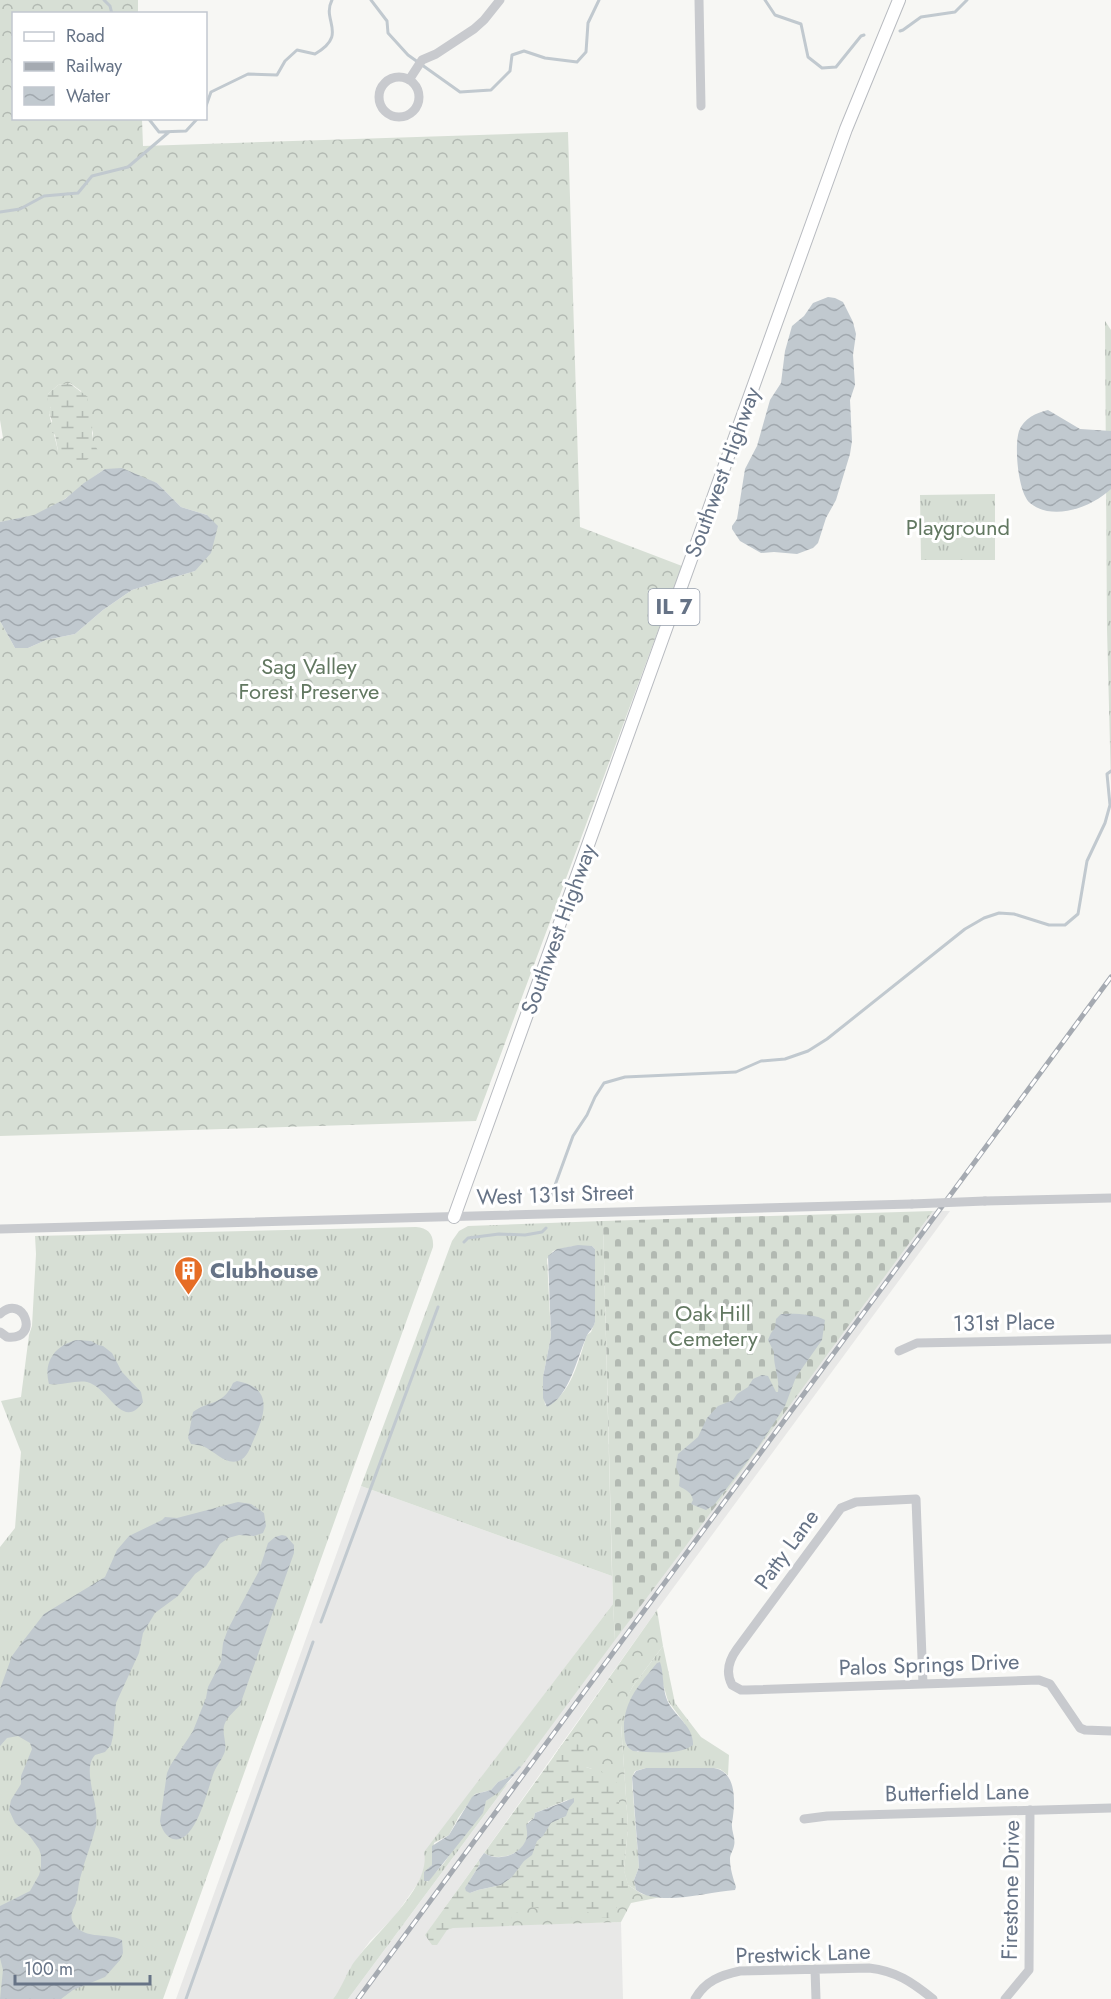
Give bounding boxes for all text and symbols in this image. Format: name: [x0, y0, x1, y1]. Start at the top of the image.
legend: [12, 12, 207, 120]
text: Road: [66, 23, 105, 49]
text: Railway: [66, 53, 122, 79]
text: Water: [66, 83, 111, 109]
street label: Southwest Highway: [676, 382, 768, 562]
park label: Playground: [906, 511, 1010, 543]
road number: IL 7: [648, 589, 700, 625]
park label: Sag Valley Forest Preserve: [239, 650, 379, 707]
street label: Southwest Highway: [512, 839, 604, 1019]
street label: West 131st Street: [476, 1175, 635, 1213]
building icon: Clubhouse: [173, 1254, 205, 1296]
place label: Clubhouse: [210, 1254, 318, 1286]
park label: Oak Hill Cemetery: [668, 1297, 758, 1354]
street label: 131st Place: [953, 1305, 1055, 1339]
street label: Patty Lane: [746, 1502, 826, 1596]
street label: Palos Springs Drive: [838, 1645, 1020, 1683]
street label: Butterfield Lane: [885, 1775, 1029, 1809]
street label: Firestone Drive: [993, 1820, 1027, 1960]
street label: Prestwick Lane: [735, 1935, 871, 1971]
scale bar: [15, 1948, 150, 1986]
text: 100 m: [24, 1956, 73, 1982]

